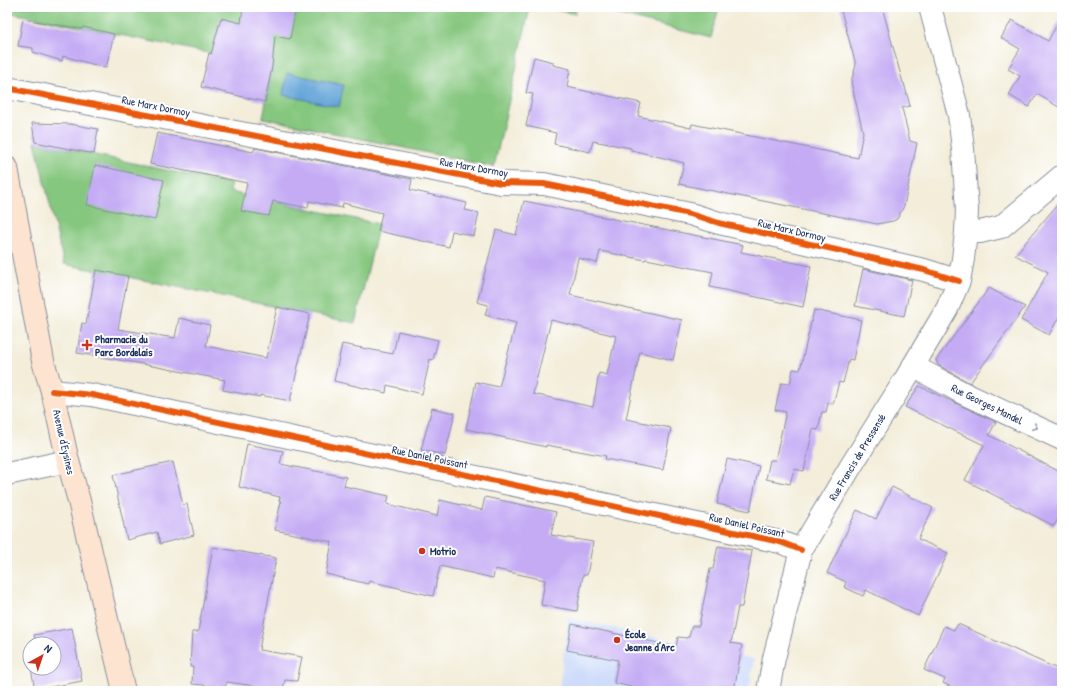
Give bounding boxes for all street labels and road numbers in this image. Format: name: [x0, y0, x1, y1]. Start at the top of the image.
street label: Rue Marx Dormoy: [121, 93, 192, 120]
street label: Rue Marx Dormoy: [439, 154, 510, 180]
street label: Rue Marx Dormoy: [757, 215, 828, 245]
street label: Rue Georges Mandel: [949, 381, 1025, 427]
street label: Avenue d'Eysines: [50, 408, 78, 476]
street label: Rue Francis de Pressensé: [826, 410, 889, 503]
street label: Rue Daniel Poissant: [391, 442, 469, 472]
street label: Rue Daniel Poissant: [708, 510, 786, 541]

